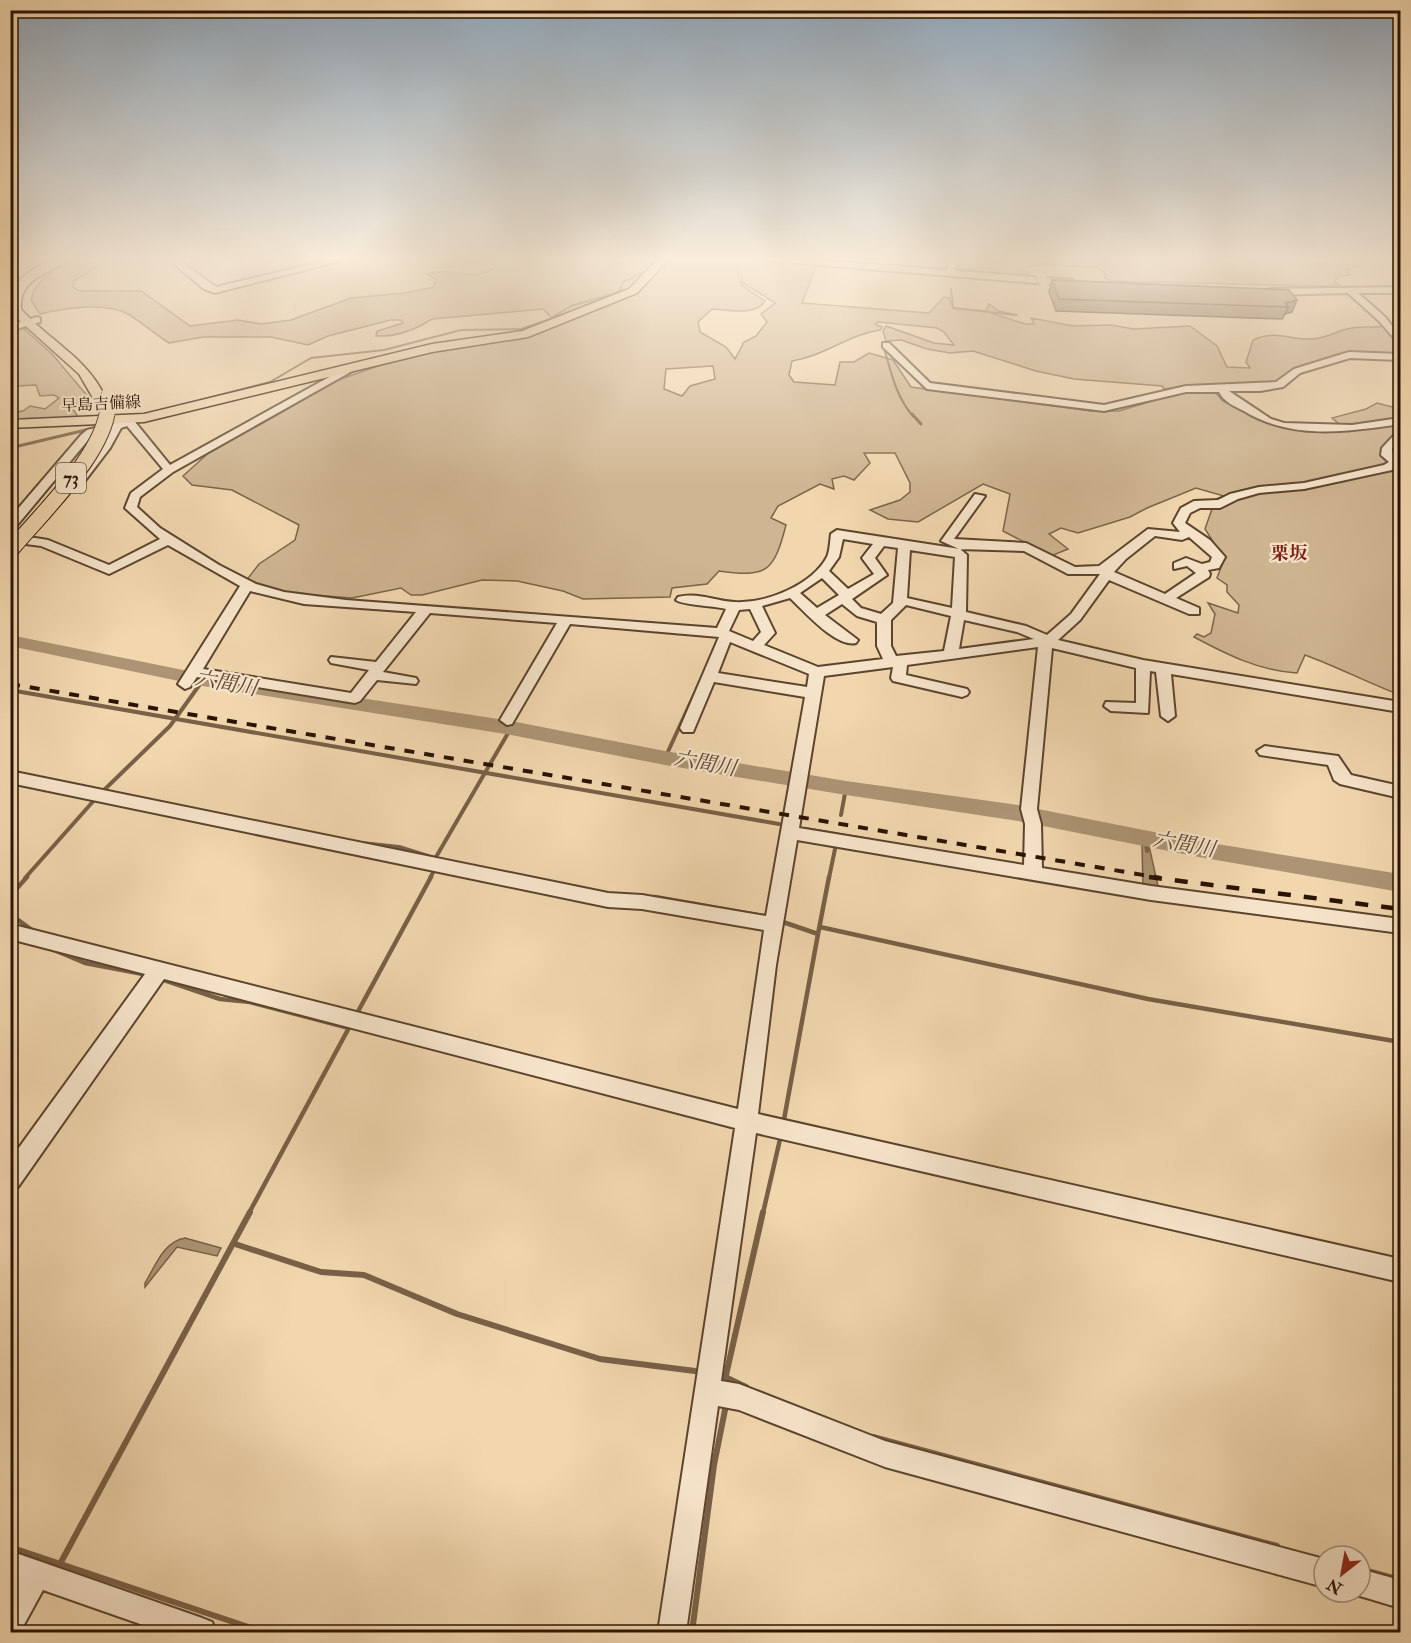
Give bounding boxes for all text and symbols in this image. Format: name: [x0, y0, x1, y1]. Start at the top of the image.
street label: 早島吉備線: [61, 392, 142, 416]
road number: 73: [56, 463, 86, 493]
district label: 栗坂: [1271, 542, 1308, 565]
water label: 六間川: [193, 665, 261, 703]
water label: 六間川: [672, 745, 740, 783]
water label: 六間川: [1151, 826, 1219, 864]
north arrow: [1312, 1544, 1372, 1604]
text: N: [1323, 1573, 1347, 1599]

